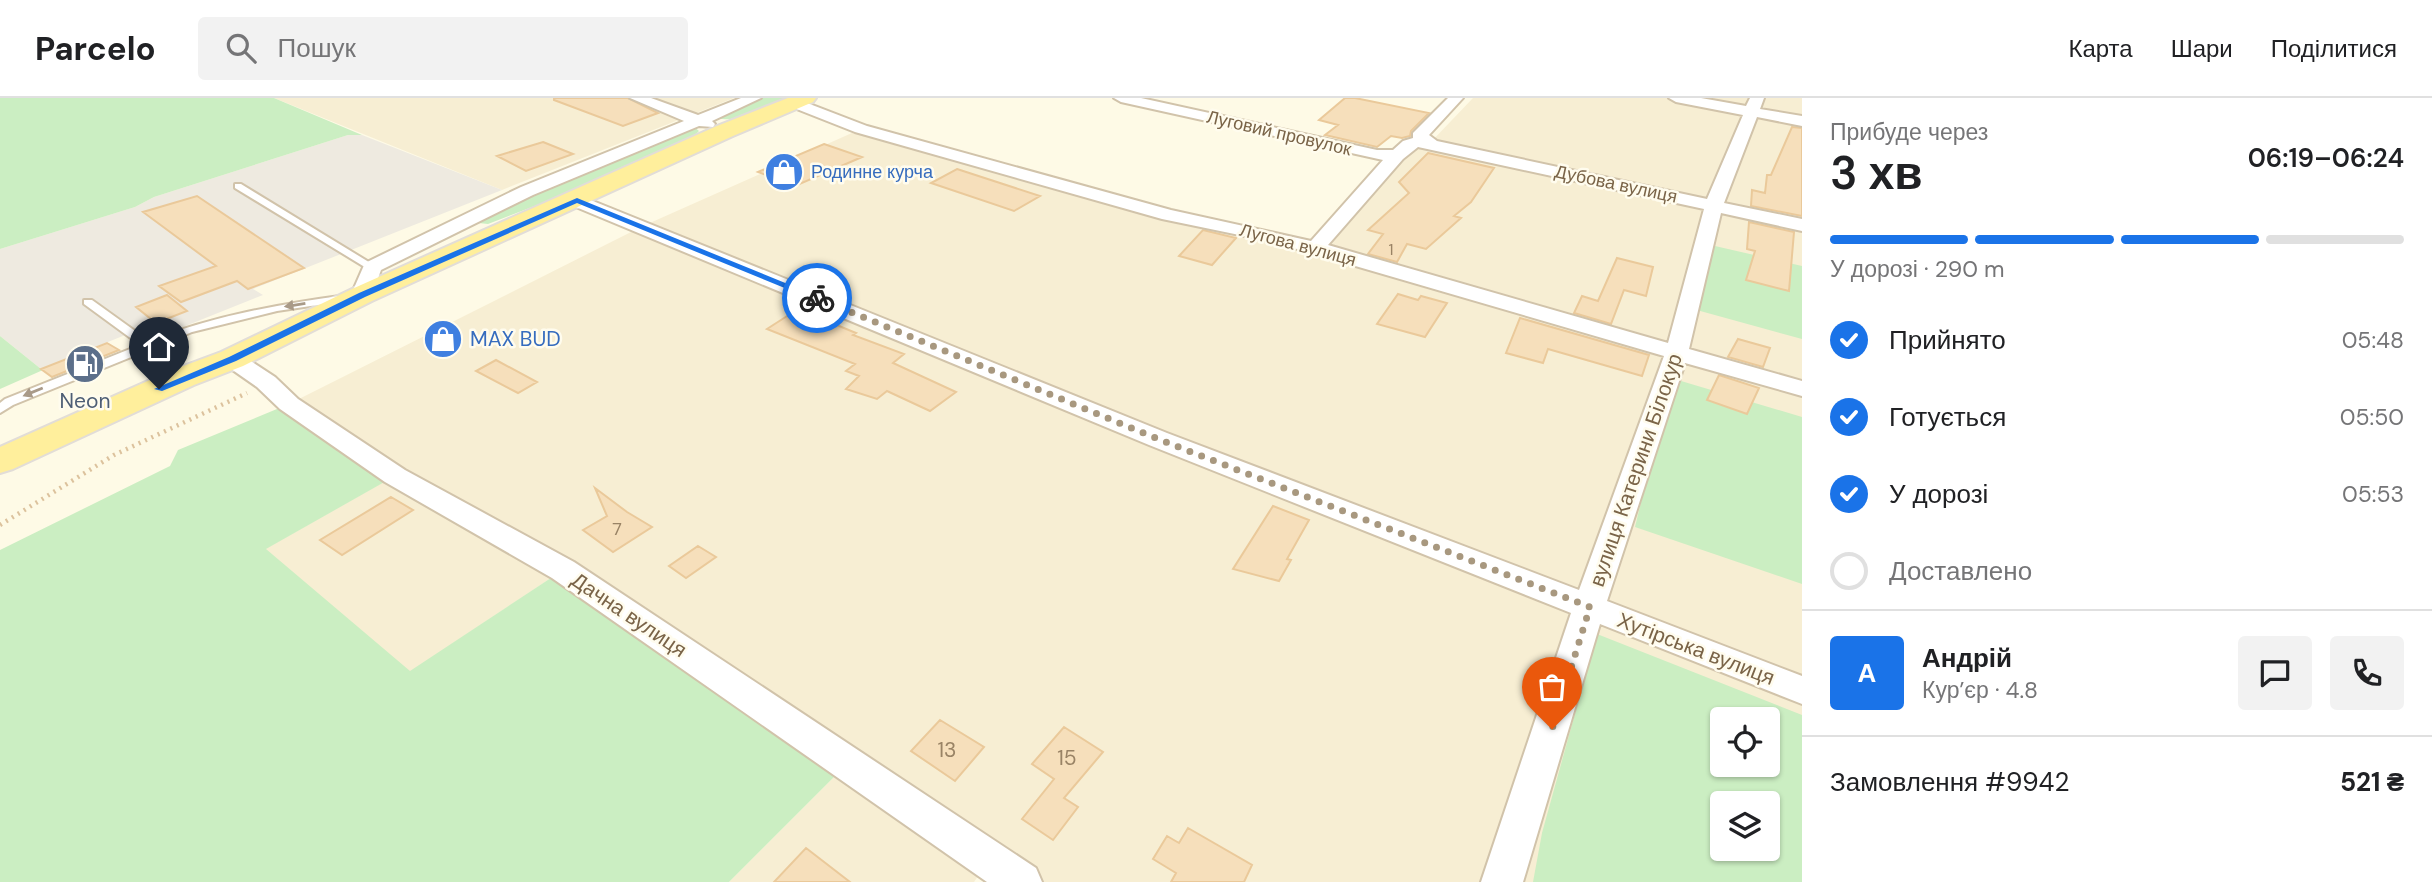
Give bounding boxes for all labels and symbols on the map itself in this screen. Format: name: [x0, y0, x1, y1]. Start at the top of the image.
street label: Луговий провулок: [1204, 105, 1354, 161]
shop icon: Родинне курча: [763, 151, 805, 193]
street label: Дубова вулиця: [1553, 159, 1679, 209]
place label: Родинне курча: [811, 160, 934, 184]
street label: Лугова вулиця: [1237, 218, 1359, 272]
house number: 1: [1389, 239, 1394, 260]
courier: [782, 263, 852, 333]
one-way arrow: [284, 300, 306, 311]
pin: [129, 317, 189, 389]
shop icon: MAX BUD: [422, 318, 464, 360]
place label: MAX BUD: [470, 325, 561, 353]
fuel station icon: Neon: [64, 343, 106, 385]
street label: вулиця Катерини Білокур: [1583, 350, 1689, 590]
one-way arrow: [22, 387, 43, 398]
place label: Neon: [60, 387, 110, 415]
house number: 7: [612, 517, 622, 541]
street label: Дачна вулиця: [566, 566, 692, 664]
street label: Хутірська вулиця: [1613, 606, 1779, 692]
pin: [1522, 657, 1582, 729]
house number: 13: [938, 736, 956, 764]
house number: 15: [1057, 744, 1077, 772]

